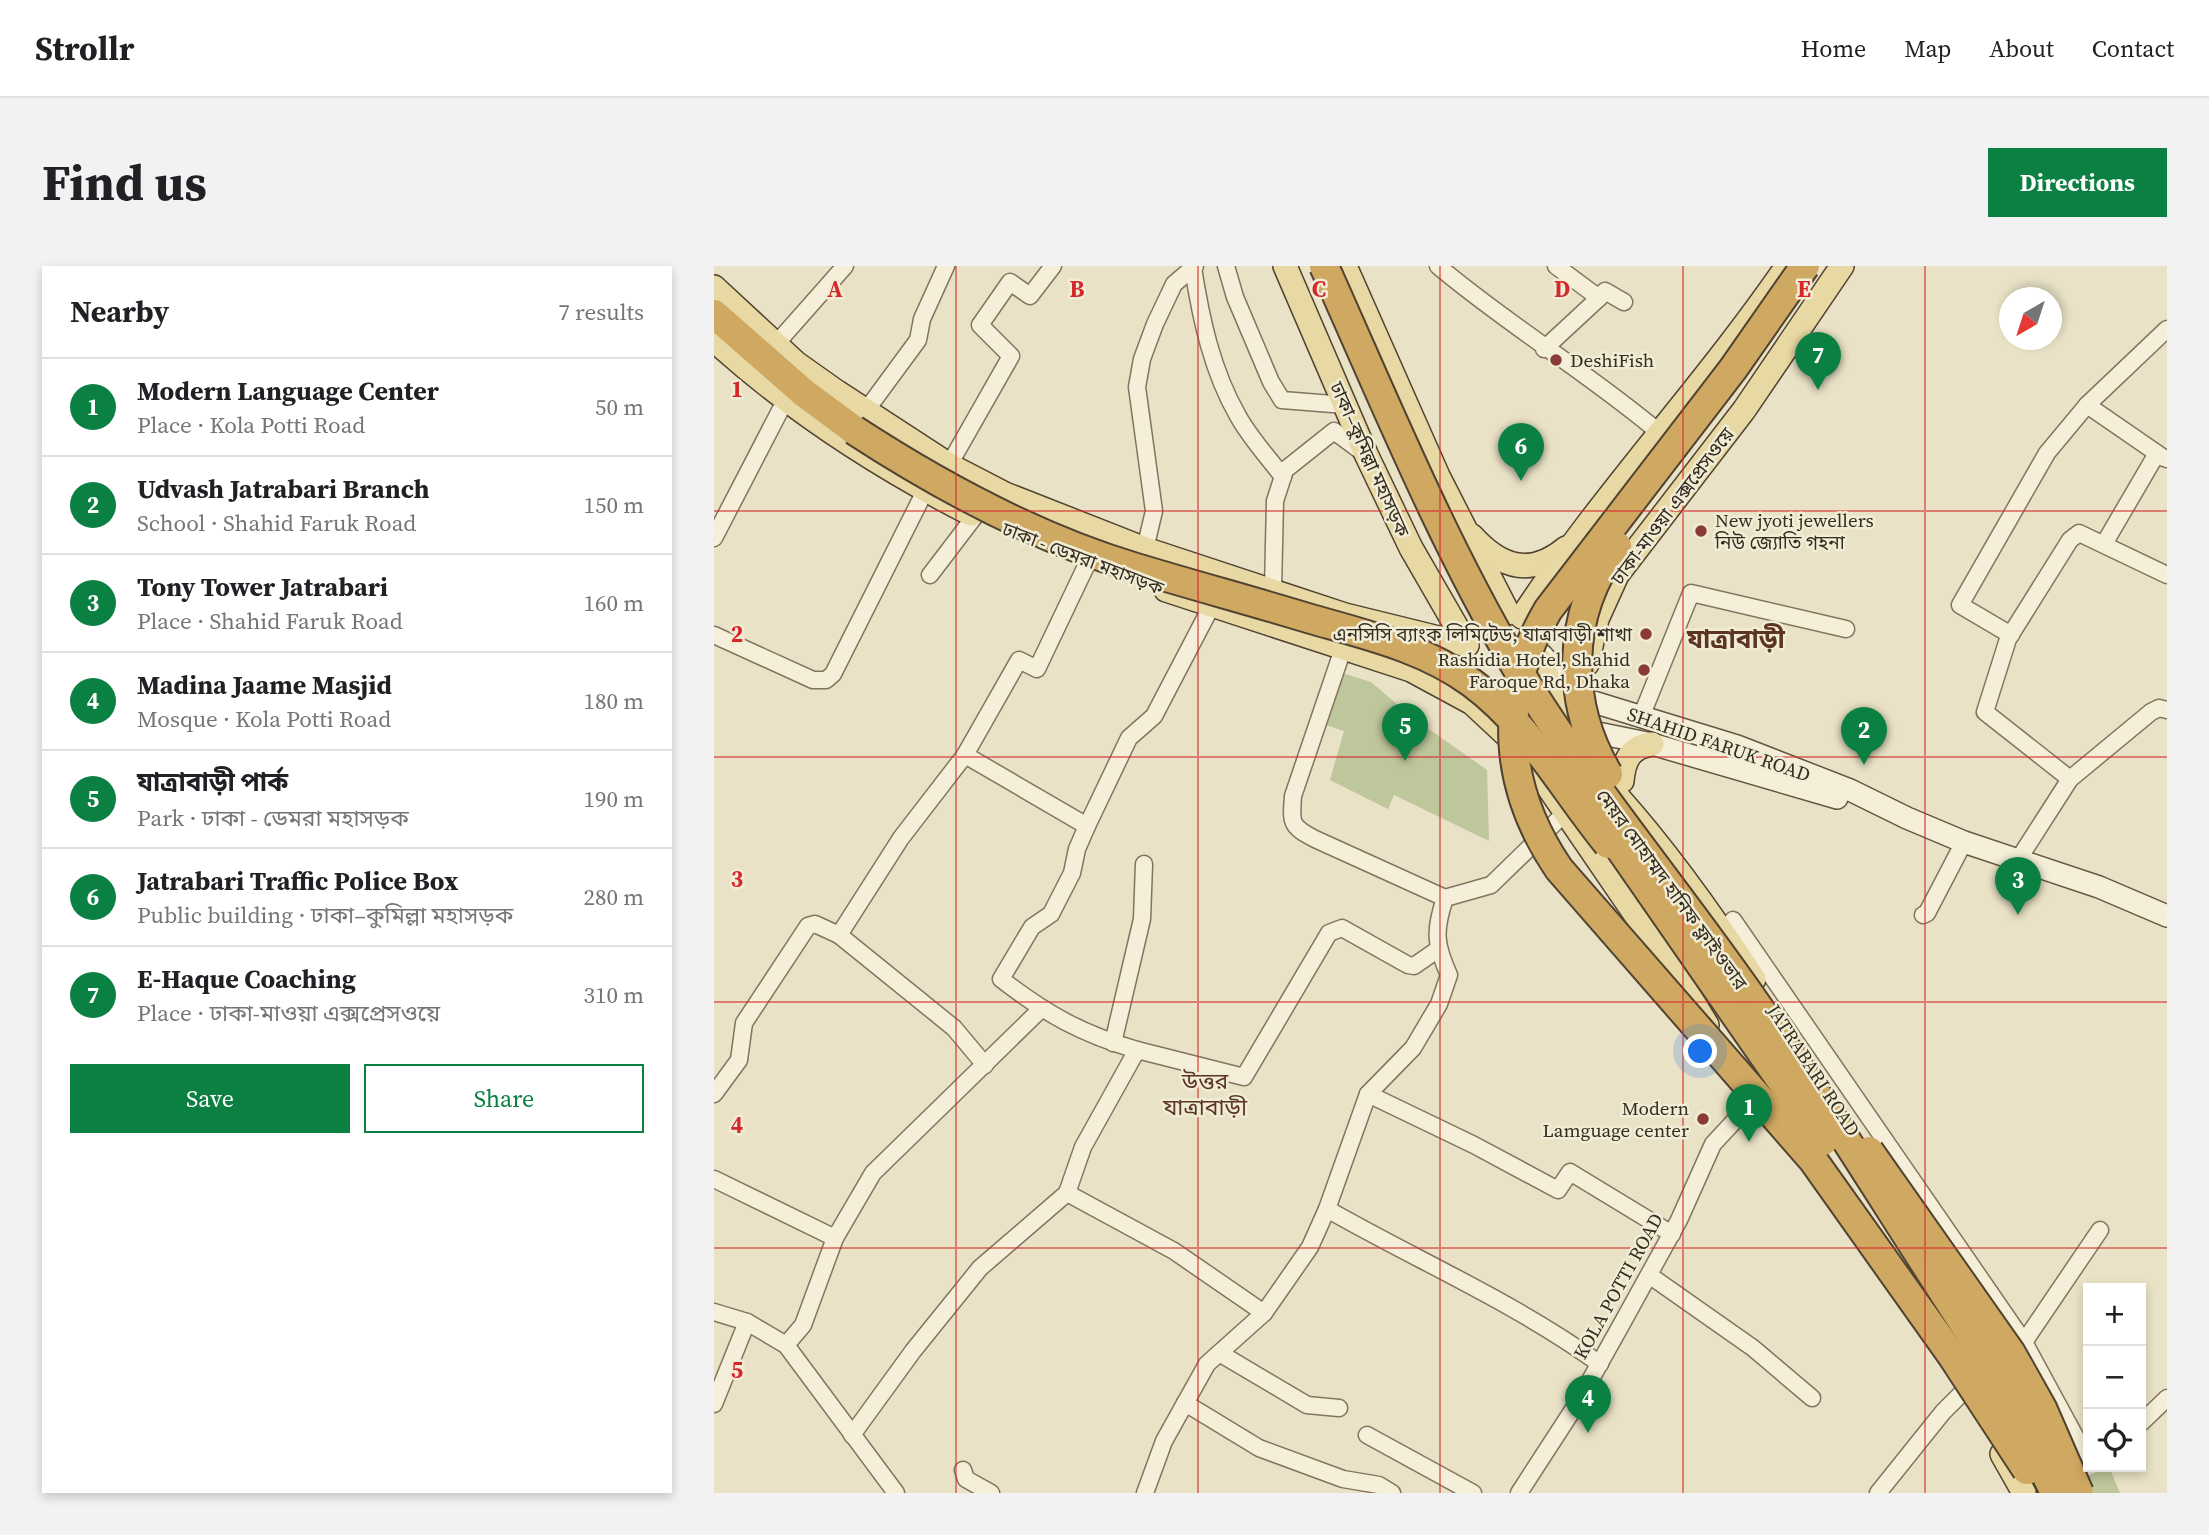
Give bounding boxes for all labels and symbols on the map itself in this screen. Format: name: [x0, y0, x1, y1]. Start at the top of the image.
text: A: [827, 273, 843, 305]
text: B: [1070, 273, 1085, 305]
text: C: [1312, 273, 1326, 305]
text: D: [1554, 273, 1570, 305]
text: E: [1797, 273, 1811, 305]
north arrow: [1999, 287, 2062, 350]
pin: 7: [1795, 332, 1841, 390]
place label: DeshiFish: [1570, 347, 1654, 373]
marker: DeshiFish: [1548, 352, 1564, 368]
text: 1: [731, 373, 743, 405]
street label: ঢাকা–কুমিল্লা মহাসড়ক: [1324, 376, 1416, 541]
street label: ঢাকা-মাওয়া এক্সপ্রেসওয়ে: [1604, 421, 1740, 591]
pin: 6: [1498, 423, 1544, 481]
place label: New jyoti jewellers নিউ জ্যোতি গহনা: [1714, 507, 1874, 555]
street label: ঢাকা - ডেমরা মহাসড়ক: [998, 515, 1168, 601]
marker: New jyoti jewellers নিউ জ্যোতি গহনা: [1693, 523, 1709, 539]
text: 2: [731, 618, 743, 650]
place label: এনসিসি ব্যাংক লিমিটেড, যাত্রাবাড়ী শাখা: [1333, 621, 1633, 647]
district label: যাত্রাবাড়ী: [1686, 621, 1786, 657]
marker: এনসিসি ব্যাংক লিমিটেড, যাত্রাবাড়ী শাখা: [1638, 626, 1654, 642]
place label: Rashidia Hotel, Shahid Faroque Rd, Dhaka: [1438, 646, 1630, 694]
marker: Rashidia Hotel, Shahid Faroque Rd, Dhaka: [1636, 662, 1652, 678]
street label: SHAHID FARUK ROAD: [1624, 700, 1814, 788]
pin: 5: [1382, 703, 1428, 761]
pin: 2: [1841, 707, 1887, 765]
street label: মেয়র মোহাম্মদ হানিফ ফ্লাইওভার: [1590, 783, 1754, 995]
pin: 3: [1995, 857, 2041, 915]
text: 3: [731, 863, 743, 895]
street label: JATRABARI ROAD: [1761, 998, 1866, 1141]
your location: [1683, 1034, 1717, 1068]
district label: উত্তর যাত্রাবাড়ী: [1162, 1065, 1248, 1123]
pin: 1: [1726, 1084, 1772, 1142]
place label: Modern Lamguage center: [1543, 1095, 1689, 1143]
text: 4: [731, 1109, 743, 1141]
marker: Modern Lamguage center: [1695, 1111, 1711, 1127]
street label: KOLA POTTI ROAD: [1567, 1208, 1669, 1364]
text: 5: [731, 1354, 743, 1386]
pin: 4: [1565, 1375, 1611, 1433]

